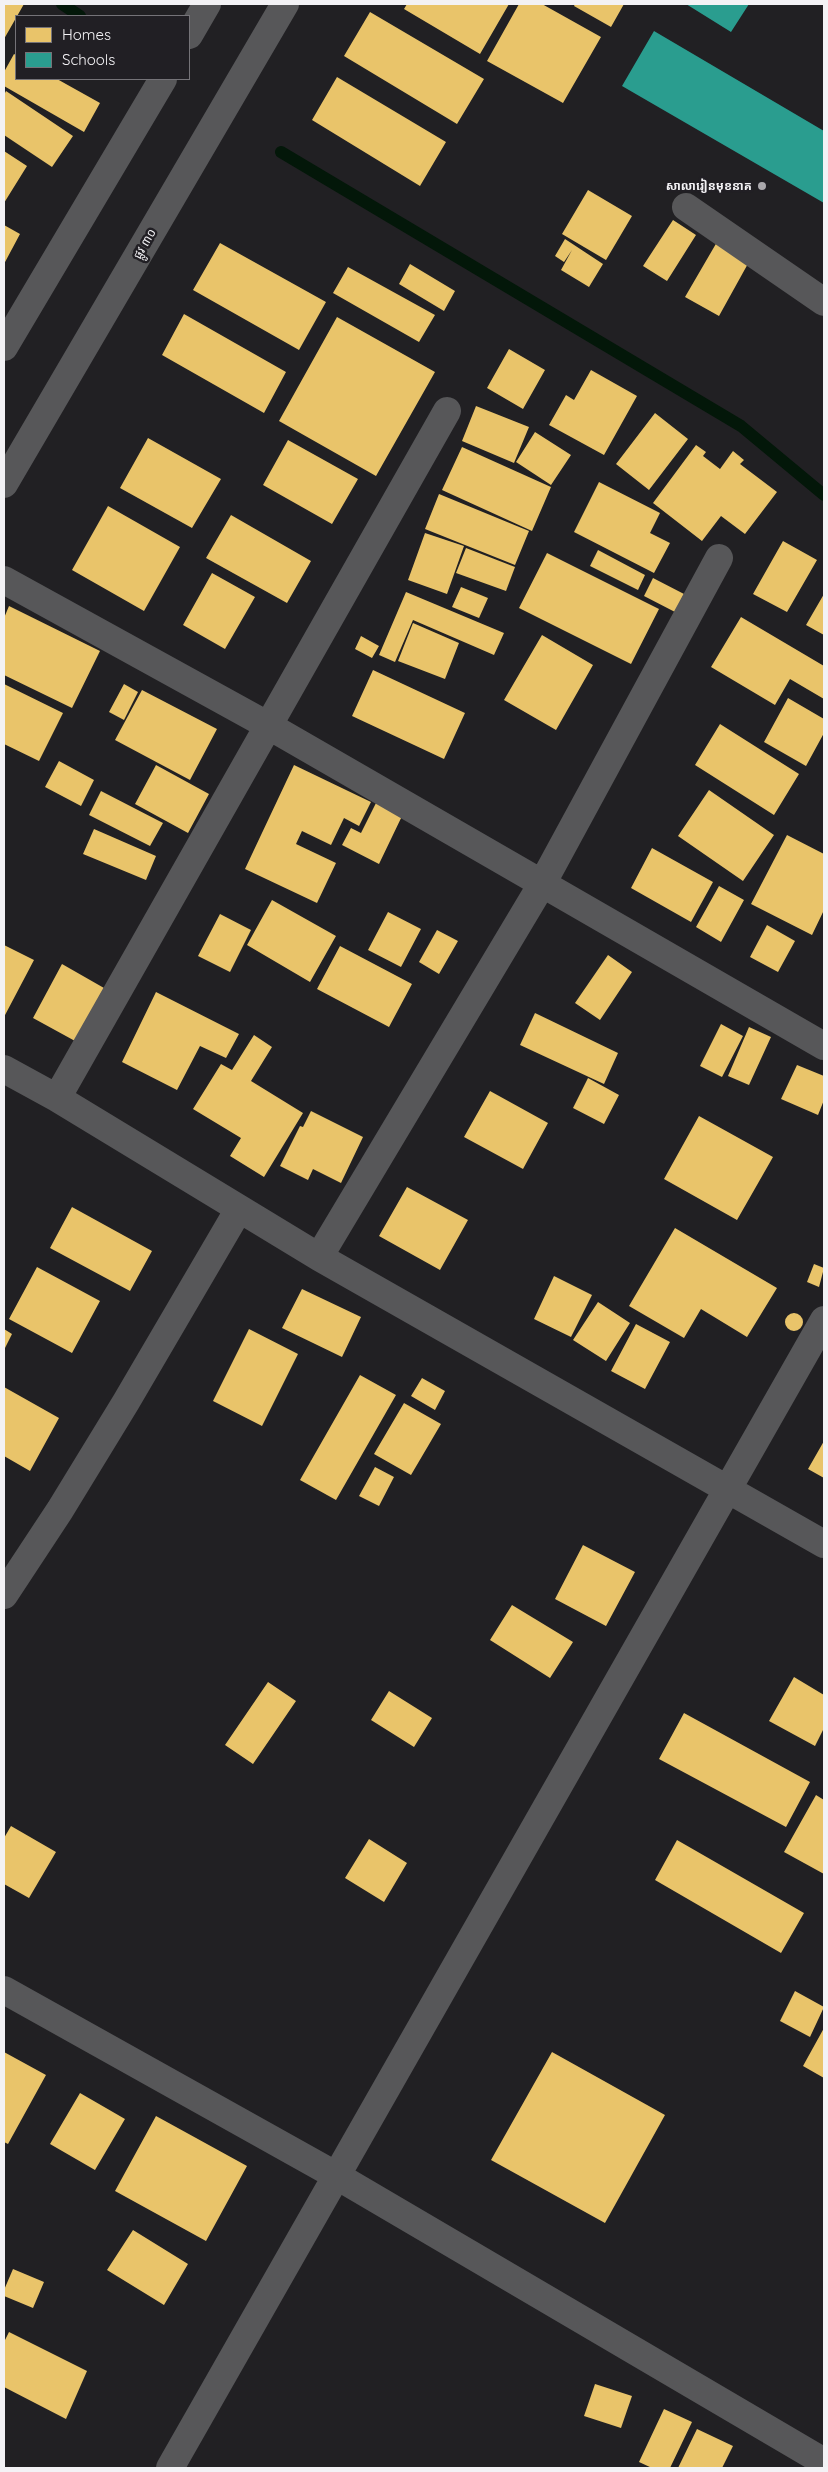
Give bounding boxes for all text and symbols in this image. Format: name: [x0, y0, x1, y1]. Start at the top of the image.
legend: [15, 15, 190, 80]
text: Homes: [62, 25, 111, 44]
text: Schools: [62, 50, 115, 69]
place label: សាលារៀនមុខនាគ: [666, 179, 752, 193]
marker: សាលារៀនមុខនាគ: [756, 180, 768, 192]
street label: ផ្លូវ ៣០: [131, 226, 159, 262]

